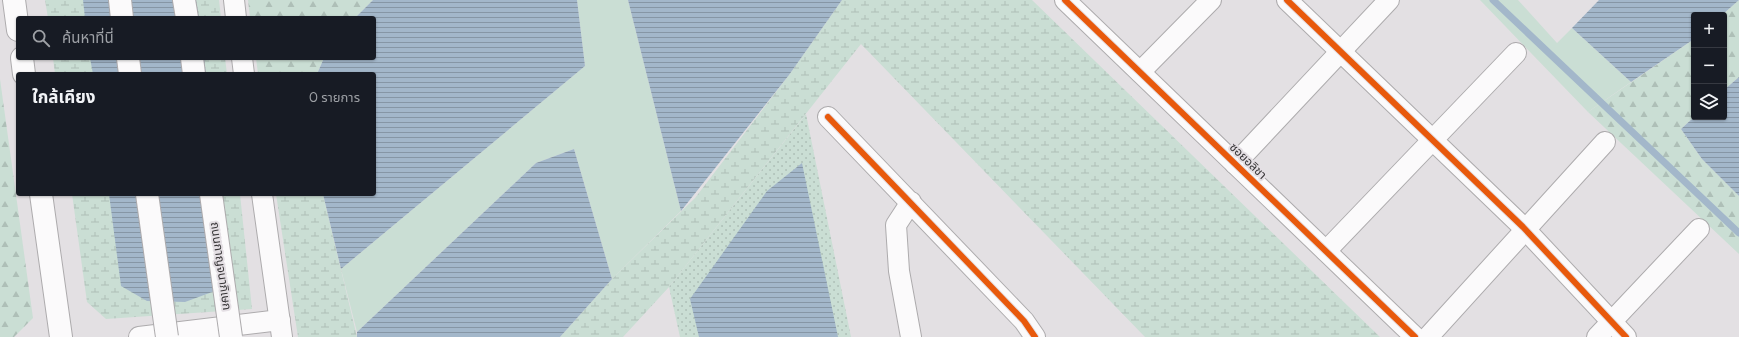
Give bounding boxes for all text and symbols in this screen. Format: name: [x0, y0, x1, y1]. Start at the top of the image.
map controls: [1691, 12, 1727, 120]
button: +: [1691, 12, 1727, 48]
search box: [16, 16, 376, 60]
icon: search: [30, 27, 52, 49]
text: ค้นหาที่นี่: [62, 28, 114, 48]
button: −: [1691, 48, 1727, 84]
button: layers: [1691, 84, 1727, 120]
text: ใกล้เคียง: [32, 86, 95, 108]
text: 0 รายการ: [309, 89, 360, 106]
street label: ซอยอลิชา: [1226, 139, 1270, 183]
street label: ถนนกาญจนาภิเษก: [207, 221, 235, 311]

